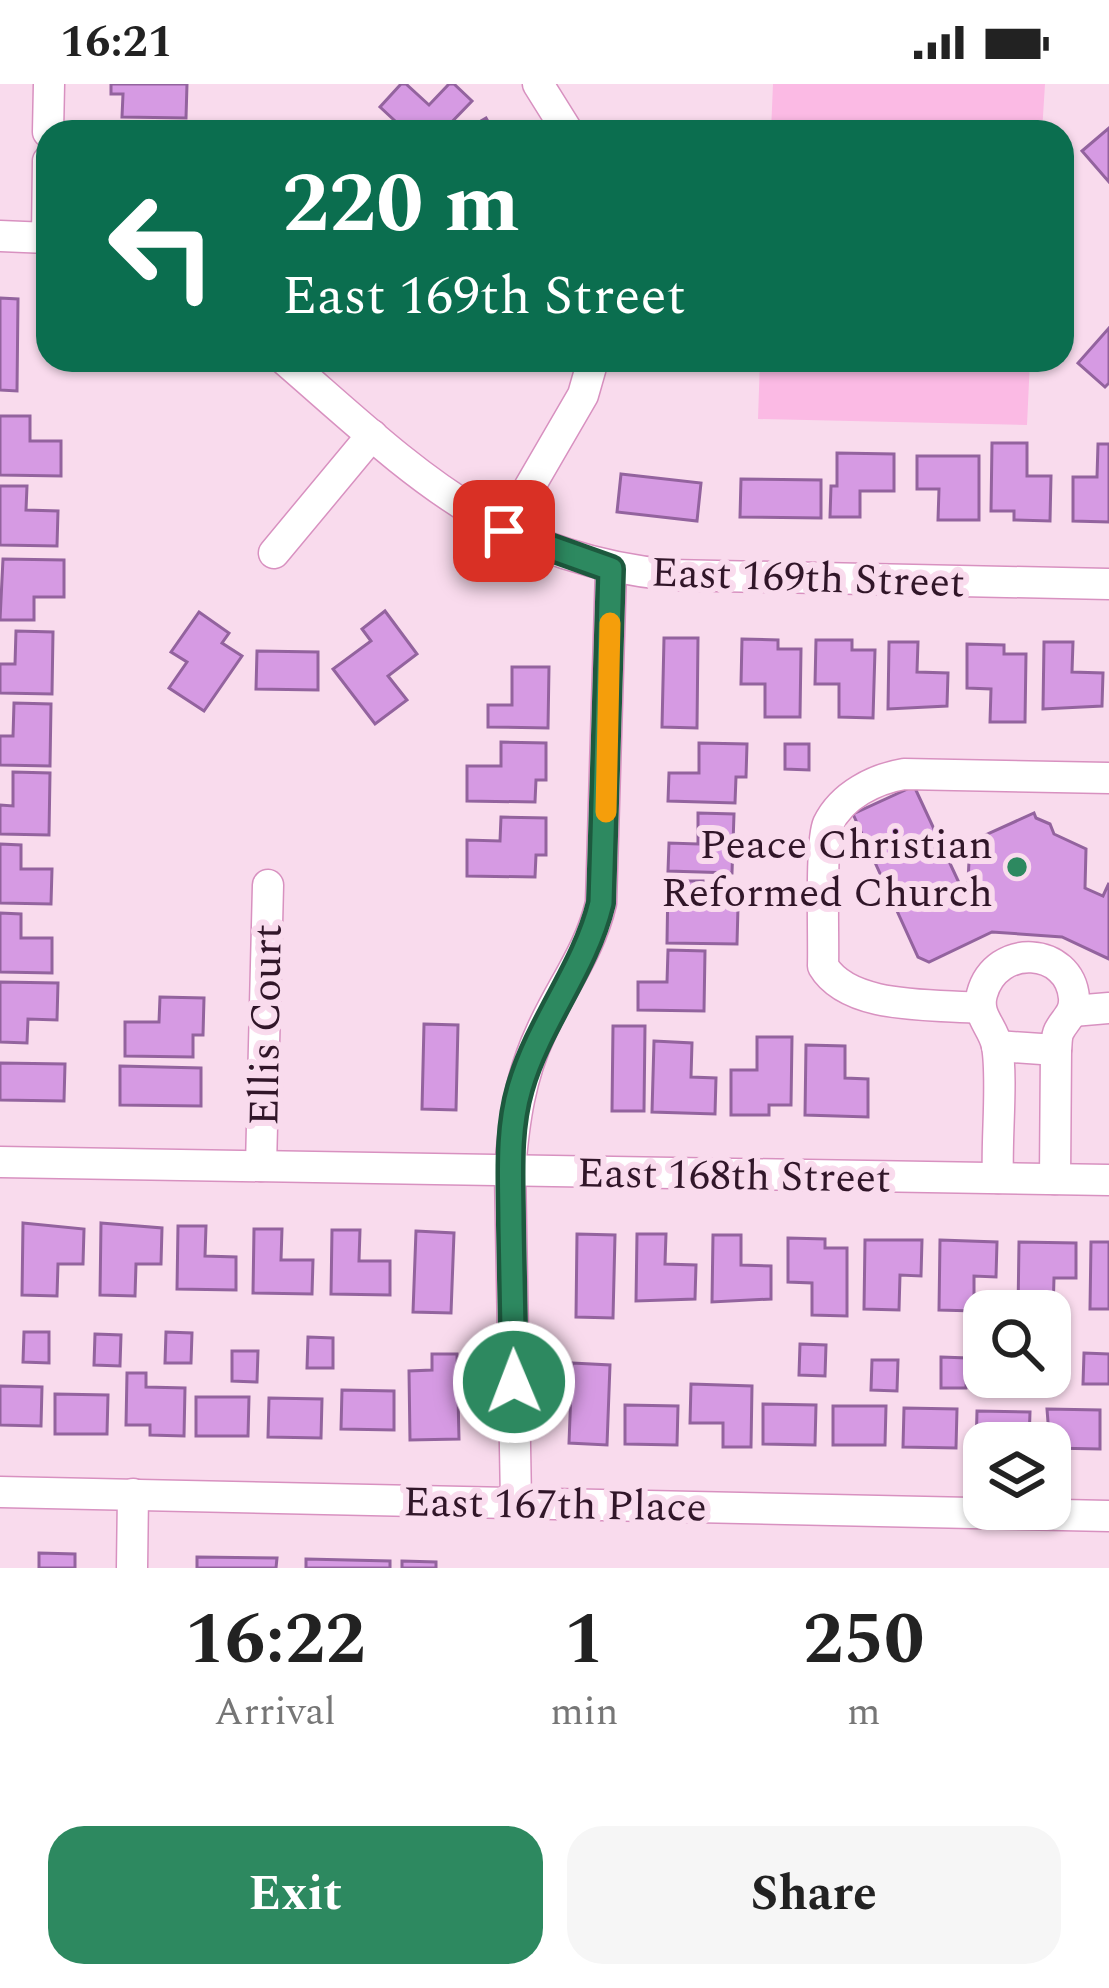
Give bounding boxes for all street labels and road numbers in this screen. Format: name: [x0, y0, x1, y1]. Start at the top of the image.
street label: East 169th Street: [650, 542, 966, 615]
street label: Ellis Court: [233, 923, 300, 1127]
street label: East 168th Street: [576, 1142, 892, 1211]
street label: East 167th Place: [402, 1471, 707, 1540]

